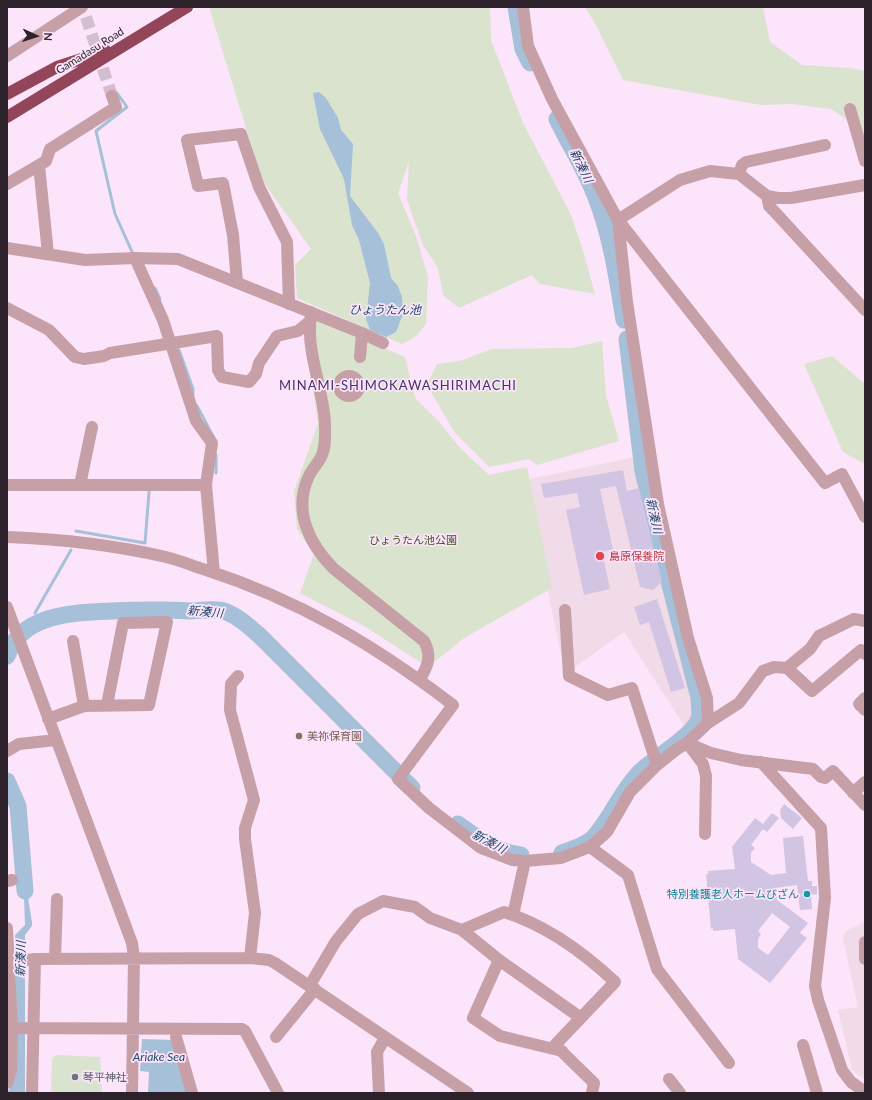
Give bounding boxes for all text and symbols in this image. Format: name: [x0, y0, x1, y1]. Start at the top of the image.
north arrow: [16, 16, 56, 56]
street label: Gamadasu Road: [54, 25, 126, 77]
text: N: [42, 32, 55, 41]
water label: 新湊川: [567, 147, 595, 185]
water label: ひょうたん池: [349, 303, 421, 317]
district label: MINAMI-SHIMOKAWASHIRIMACHI: [279, 378, 517, 394]
water label: 新湊川: [643, 497, 665, 535]
park label: ひょうたん池公園: [369, 533, 457, 547]
place label: 島原保養院: [609, 549, 664, 563]
marker: 島原保養院: [594, 550, 606, 562]
water label: 新湊川: [186, 603, 224, 621]
place label: 美祢保育園: [307, 729, 362, 743]
marker: 美祢保育園: [294, 731, 304, 741]
water label: 新湊川: [470, 827, 508, 857]
place label: 特別養護老人ホームびざん: [667, 887, 799, 901]
marker: 特別養護老人ホームびざん: [802, 889, 812, 899]
water label: 新湊川: [13, 941, 29, 977]
water label: Ariake Sea: [133, 1050, 185, 1064]
place label: 琴平神社: [83, 1070, 127, 1084]
marker: 琴平神社: [70, 1072, 80, 1082]

